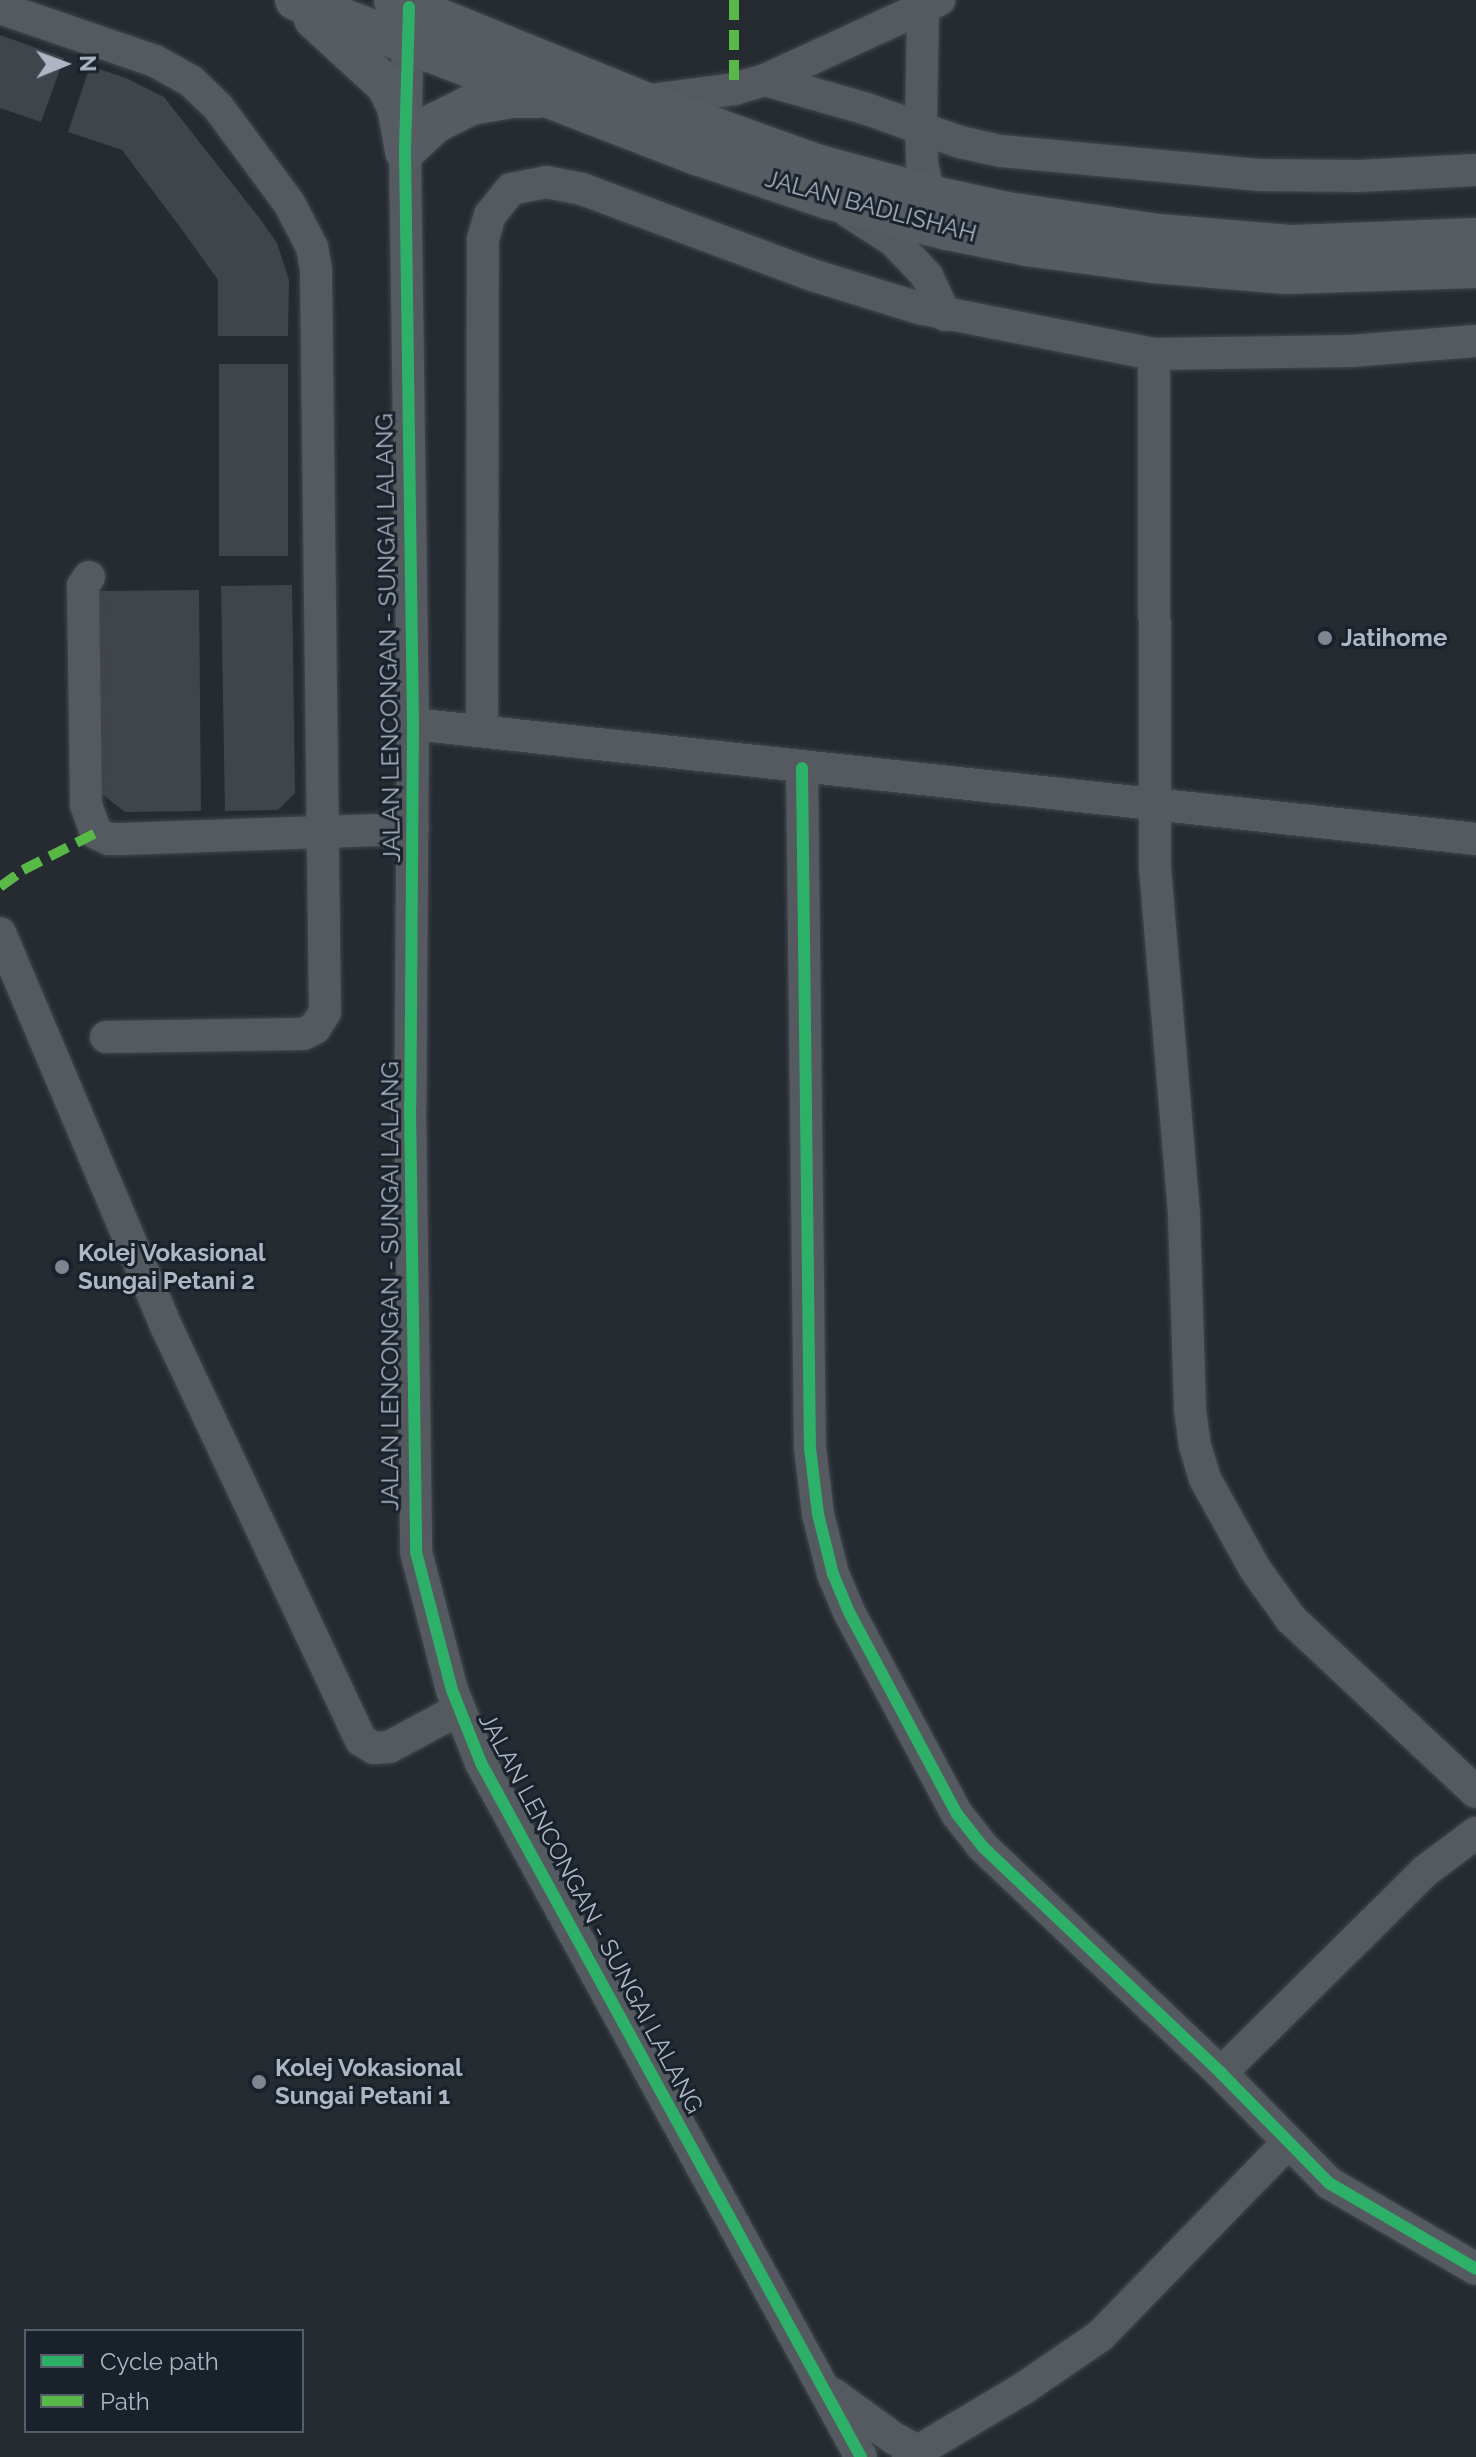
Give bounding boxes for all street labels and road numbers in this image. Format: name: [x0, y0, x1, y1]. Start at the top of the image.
street label: JALAN BADLISHAH: [762, 164, 980, 248]
street label: JALAN LENCONGAN - SUNGAI LALANG: [370, 413, 406, 863]
street label: JALAN LENCONGAN - SUNGAI LALANG: [376, 1061, 404, 1511]
street label: JALAN LENCONGAN - SUNGAI LALANG: [473, 1708, 709, 2118]

